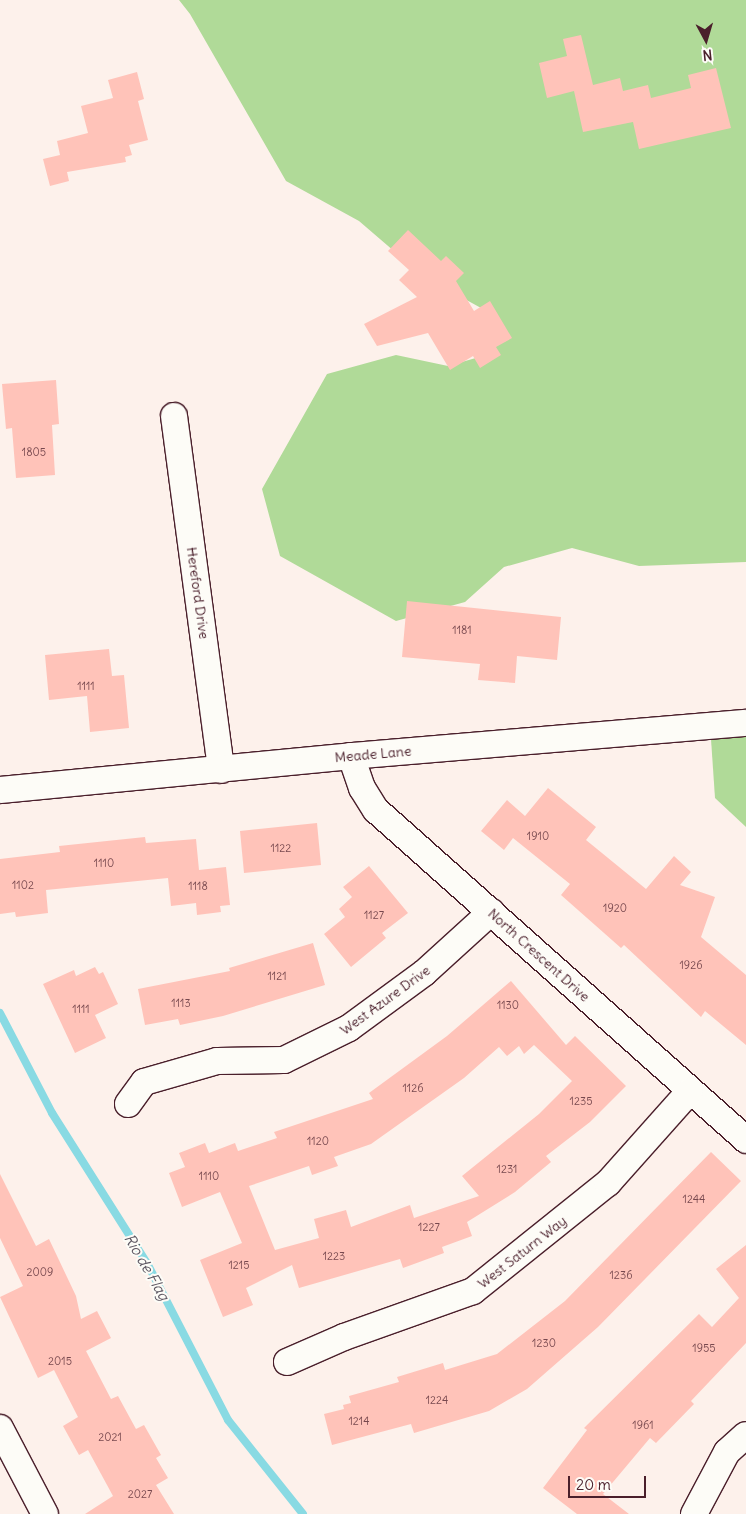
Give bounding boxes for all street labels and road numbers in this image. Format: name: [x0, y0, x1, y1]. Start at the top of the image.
street label: Hereford Drive: [183, 546, 213, 640]
street label: Meade Lane: [334, 742, 412, 766]
street label: North Crescent Drive: [485, 905, 593, 1005]
street label: West Azure Drive: [337, 962, 433, 1038]
street label: West Saturn Way: [474, 1212, 570, 1292]

